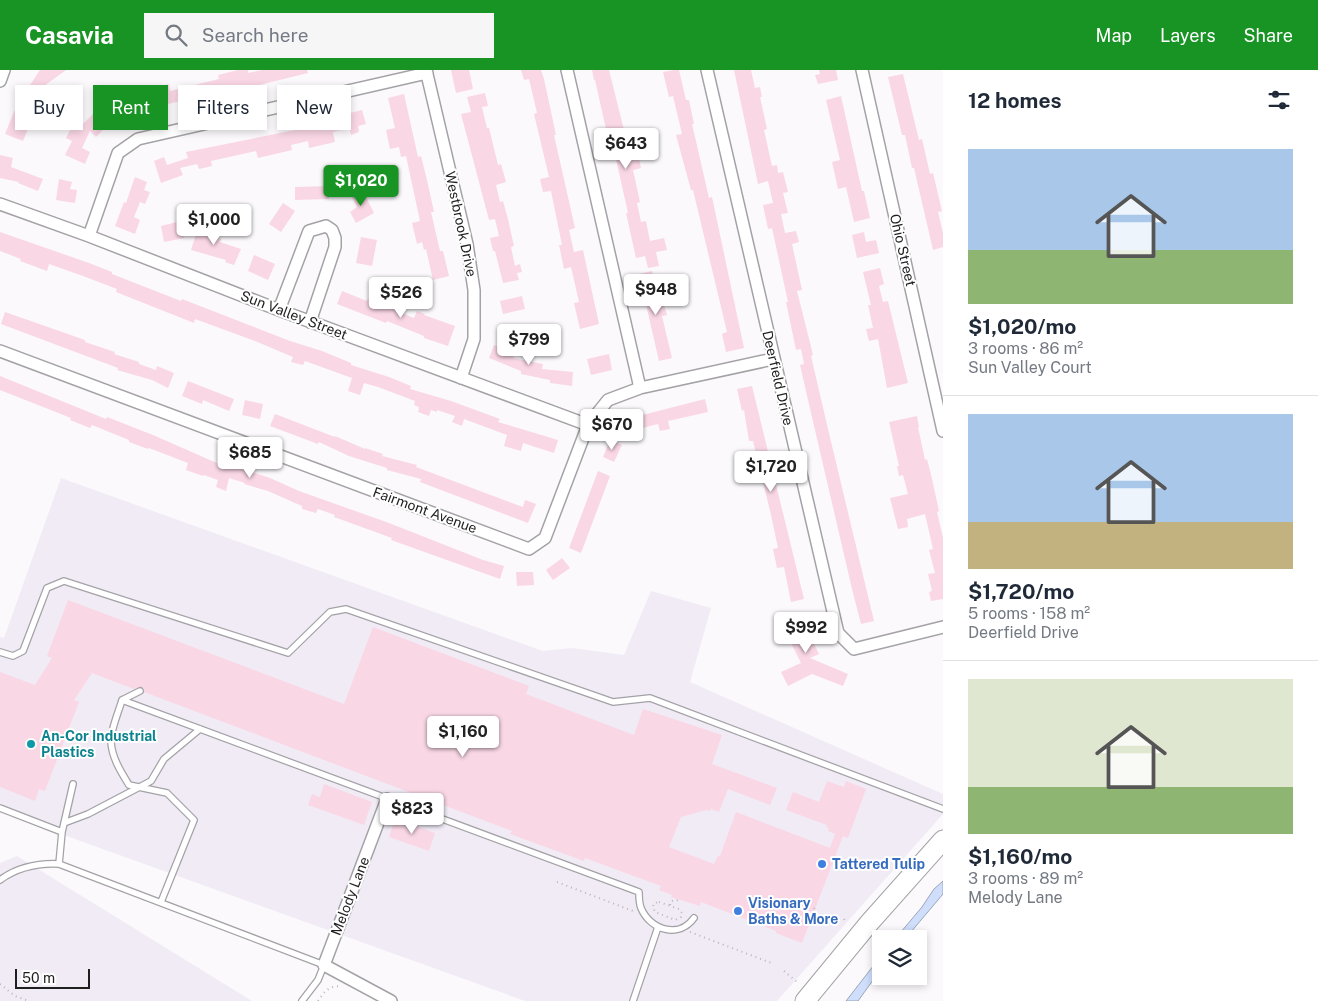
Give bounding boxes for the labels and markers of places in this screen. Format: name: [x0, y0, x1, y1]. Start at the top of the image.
pin: $643: [596, 128, 656, 170]
pin: $1,020: [320, 164, 402, 207]
pin: $1,000: [173, 204, 255, 246]
pin: $948: [626, 274, 686, 316]
pin: $526: [371, 276, 431, 319]
pin: $799: [499, 324, 559, 366]
pin: $670: [582, 408, 642, 451]
pin: $685: [220, 436, 280, 479]
pin: $1,720: [730, 450, 812, 493]
pin: $992: [776, 612, 836, 654]
pin: $1,160: [422, 716, 504, 758]
place label: An-Cor Industrial Plastics: [41, 728, 157, 760]
marker: An-Cor Industrial Plastics: [25, 738, 37, 750]
pin: $823: [382, 792, 442, 835]
place label: Tattered Tulip: [832, 856, 925, 872]
marker: Tattered Tulip: [816, 858, 828, 870]
place label: Visionary Baths & More: [748, 895, 838, 927]
marker: Visionary Baths & More: [732, 905, 744, 917]

